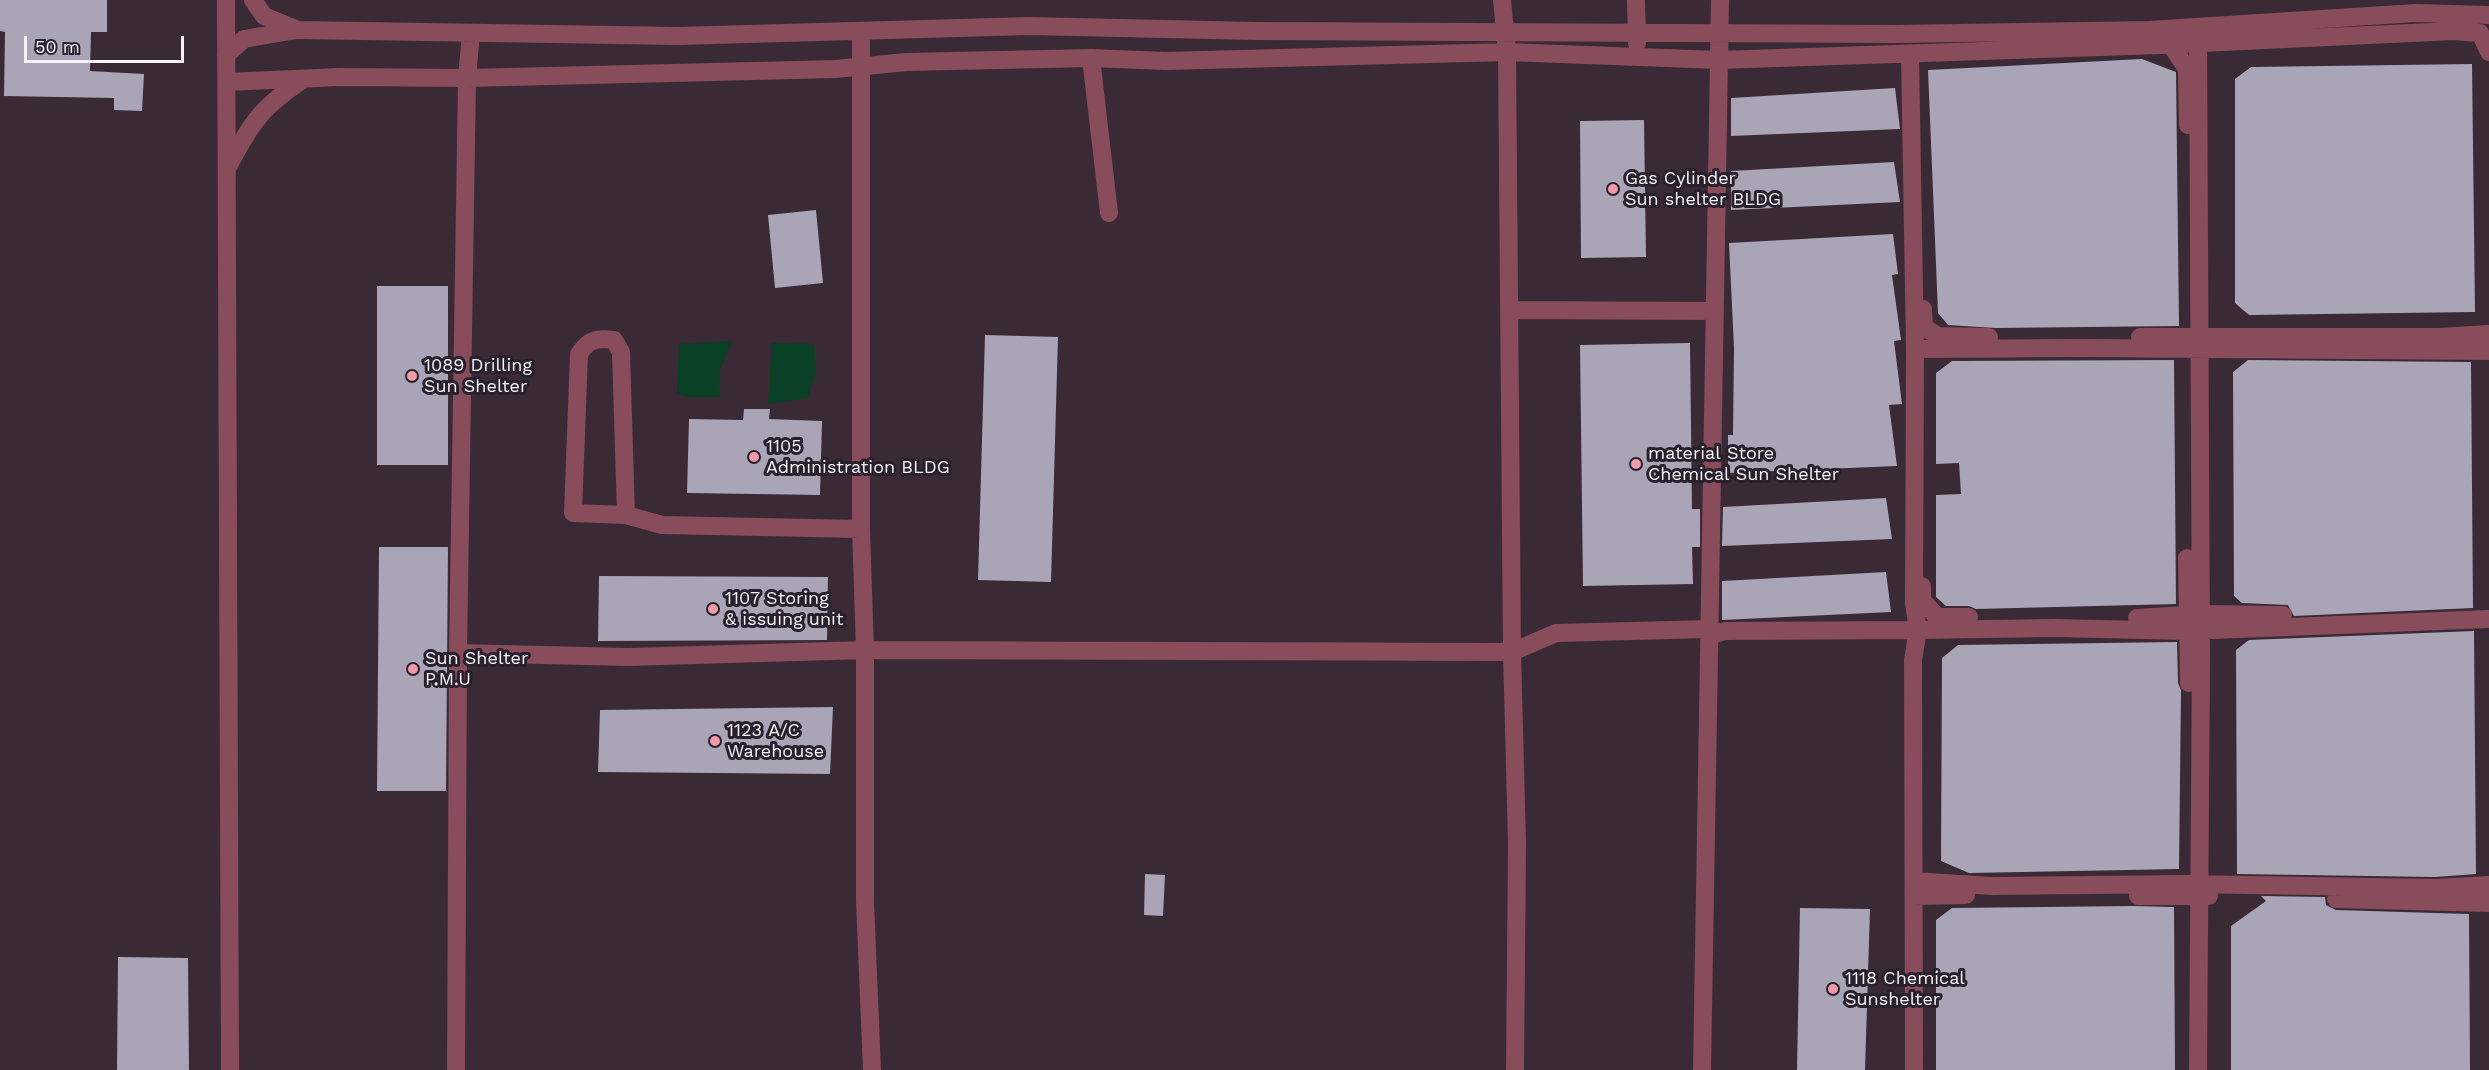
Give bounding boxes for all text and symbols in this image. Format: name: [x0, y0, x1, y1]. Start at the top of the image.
scale bar: [27, 24, 188, 62]
text: 50 m: [35, 36, 80, 57]
place label: Gas Cylinder Sun shelter BLDG: [1625, 168, 1781, 210]
marker: Gas Cylinder Sun shelter BLDG: [1606, 182, 1620, 196]
place label: 1089 Drilling Sun Shelter: [424, 355, 532, 398]
marker: 1089 Drilling Sun Shelter: [405, 369, 419, 383]
place label: 1105 Administration BLDG: [766, 436, 950, 478]
place label: material Store Chemical Sun Shelter: [1648, 443, 1839, 486]
marker: 1105 Administration BLDG: [747, 450, 761, 464]
marker: material Store Chemical Sun Shelter: [1629, 457, 1643, 471]
place label: 1107 Storing & issuing unit: [725, 588, 843, 630]
marker: 1107 Storing & issuing unit: [706, 602, 720, 616]
place label: Sun Shelter P.M.U: [425, 648, 528, 690]
marker: Sun Shelter P.M.U: [406, 662, 420, 676]
place label: 1123 A/C Warehouse: [727, 720, 824, 762]
marker: 1123 A/C Warehouse: [708, 734, 722, 748]
place label: 1118 Chemical Sunshelter: [1845, 968, 1965, 1010]
marker: 1118 Chemical Sunshelter: [1826, 982, 1840, 996]

